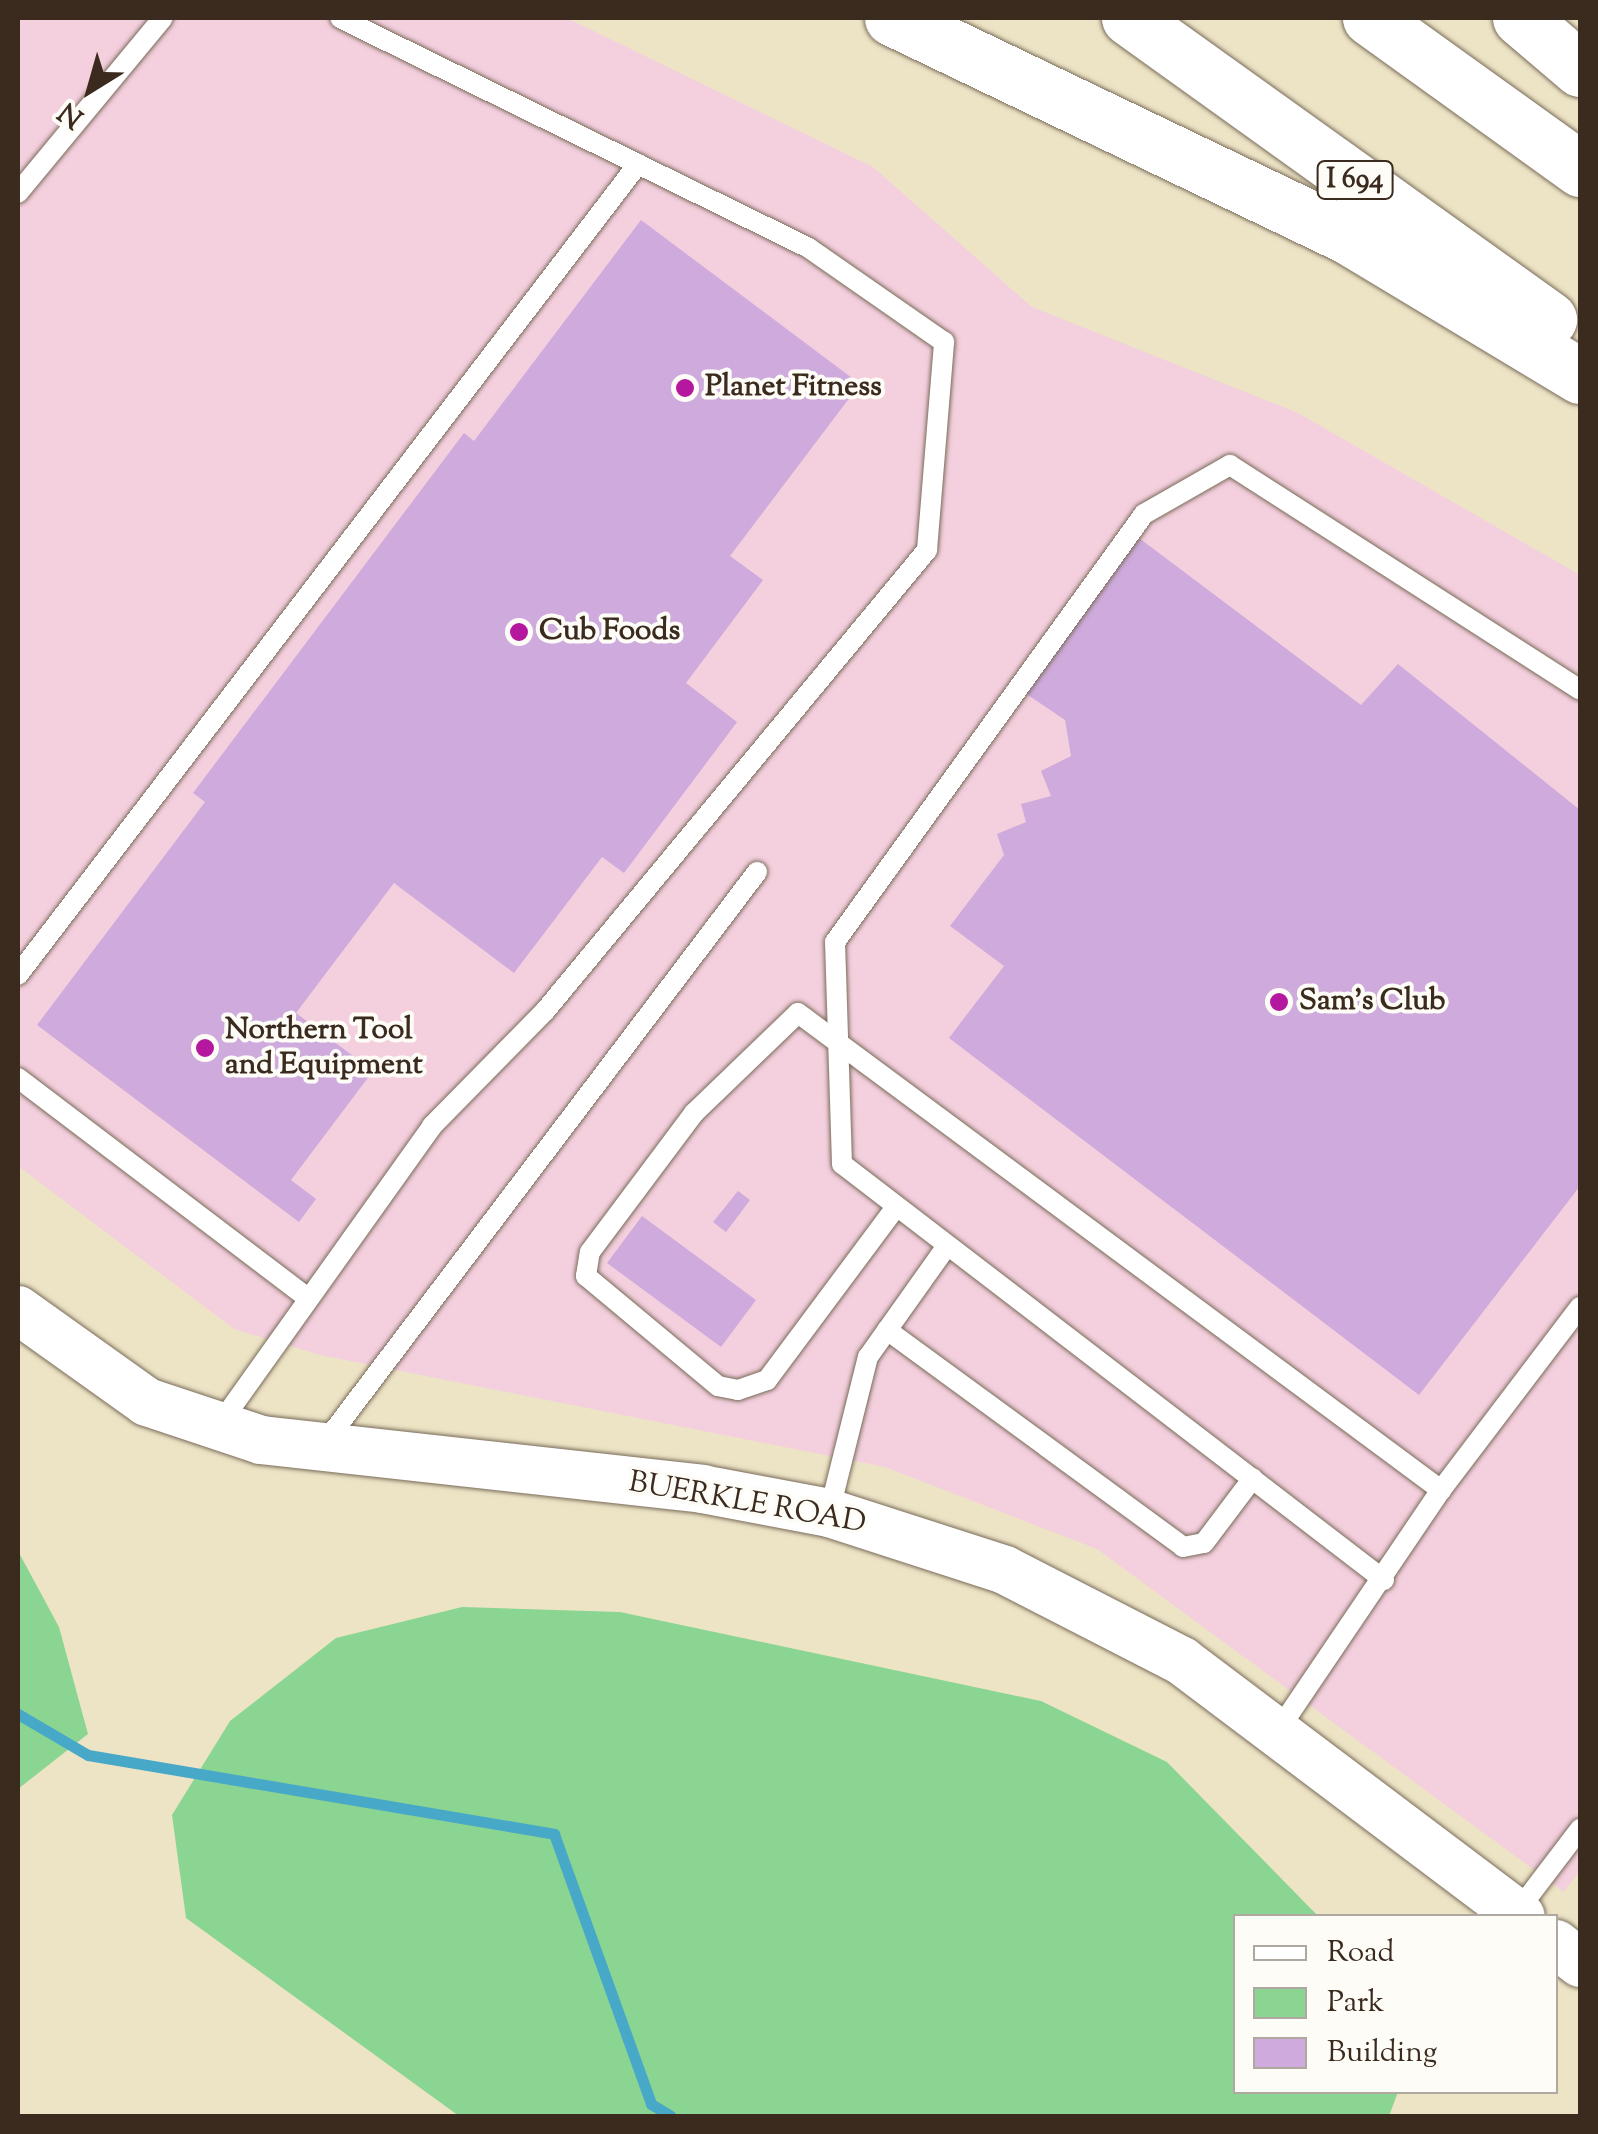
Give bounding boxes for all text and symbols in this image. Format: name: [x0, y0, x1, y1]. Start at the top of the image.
north arrow: [40, 40, 140, 140]
text: N: [51, 91, 93, 137]
road number: I 694: [1315, 157, 1395, 203]
place label: Planet Fitness: [705, 370, 882, 406]
marker: Planet Fitness: [674, 377, 696, 399]
place label: Cub Foods: [539, 614, 680, 650]
marker: Cub Foods: [508, 621, 530, 643]
place label: Sam's Club: [1299, 984, 1445, 1020]
marker: Sam's Club: [1268, 991, 1290, 1013]
place label: Northern Tool and Equipment: [225, 1013, 423, 1084]
marker: Northern Tool and Equipment: [194, 1037, 216, 1059]
street label: BUERKLE ROAD: [626, 1465, 868, 1543]
legend: [1233, 1914, 1558, 2094]
text: Road: [1327, 1932, 1394, 1975]
text: Park: [1327, 1982, 1384, 2025]
text: Building: [1327, 2032, 1437, 2075]

